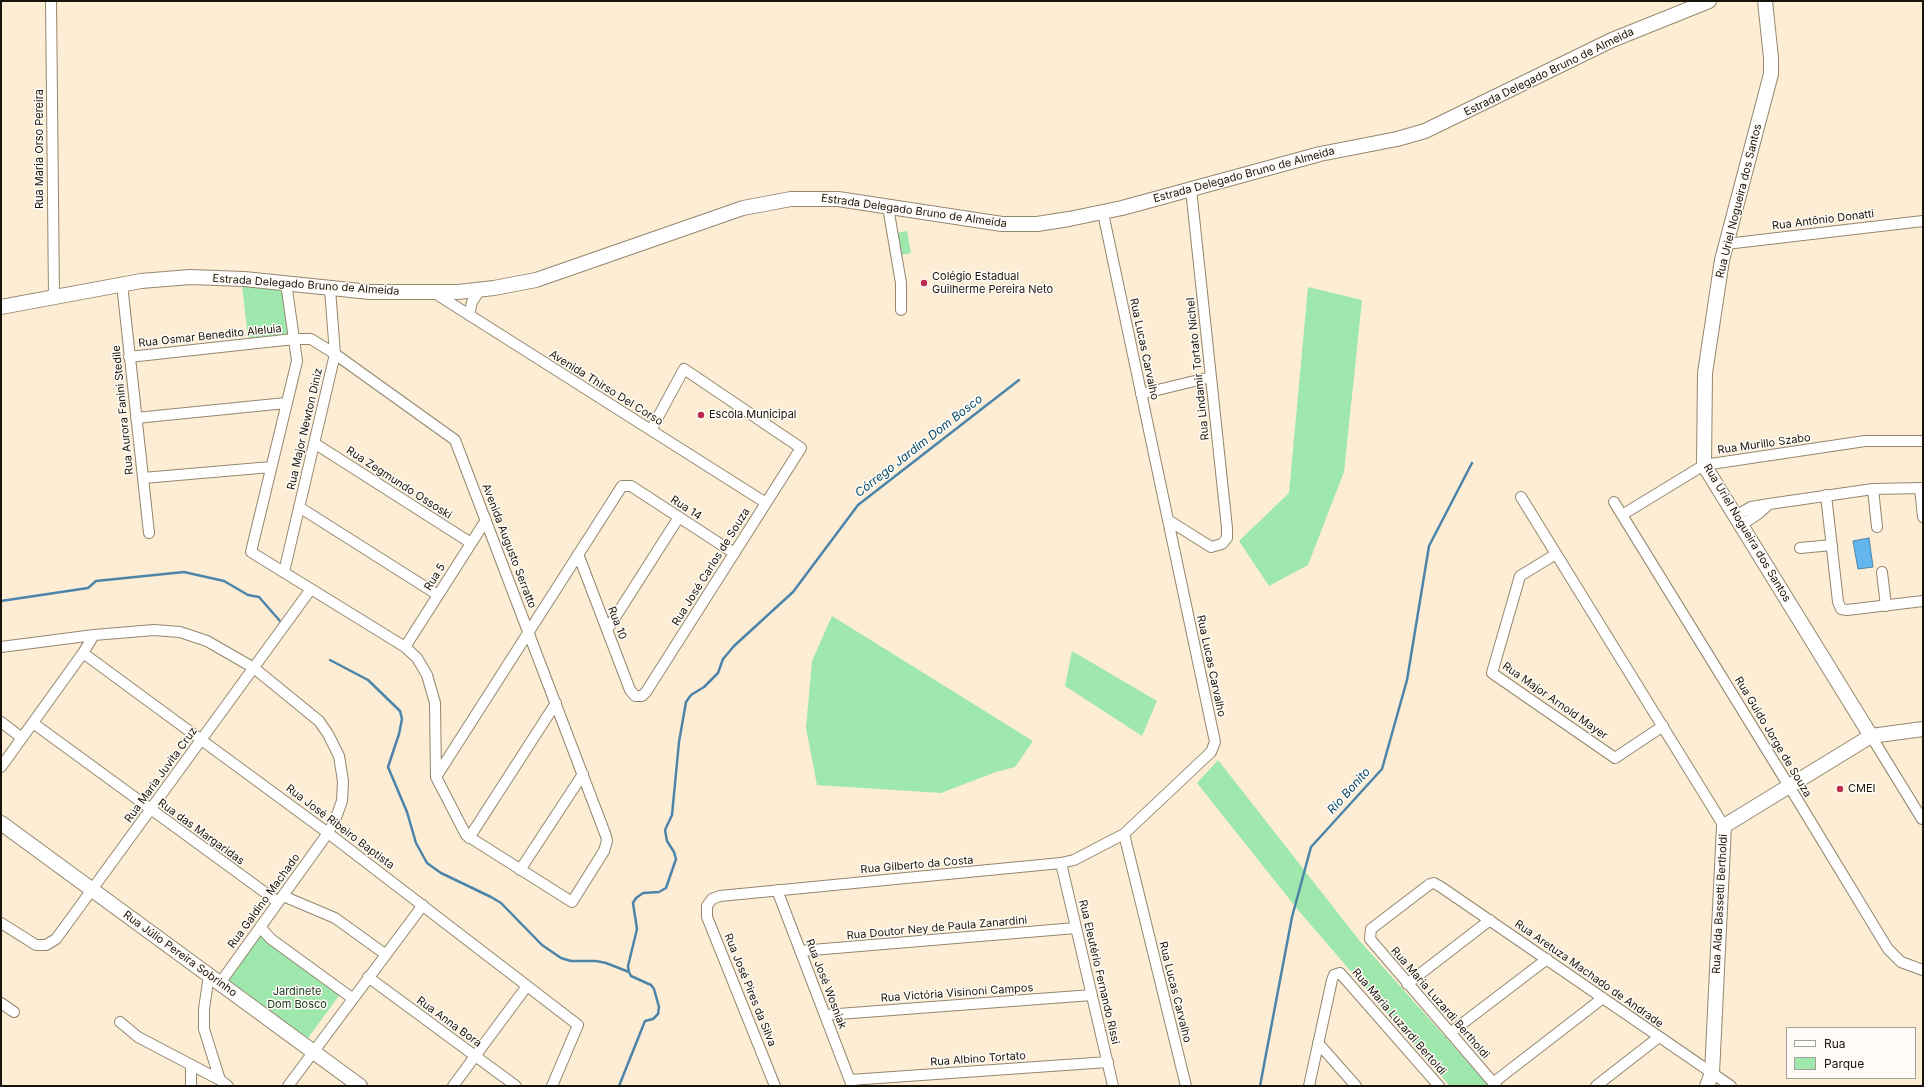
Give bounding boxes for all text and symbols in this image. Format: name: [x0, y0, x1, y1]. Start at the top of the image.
street label: Estrada Delegado Bruno de Almeida: [1462, 25, 1636, 119]
street label: Rua Maria Orso Pereira: [33, 89, 47, 209]
street label: Rua Uriel Nogueira dos Santos: [1713, 122, 1765, 280]
street label: Estrada Delegado Bruno de Almeida: [1152, 144, 1336, 206]
street label: Estrada Delegado Bruno de Almeida: [820, 191, 1008, 231]
street label: Rua Antônio Donatti: [1771, 207, 1875, 233]
place label: Colégio Estadual Guilherme Pereira Neto: [932, 270, 1053, 296]
street label: Estrada Delegado Bruno de Almeida: [212, 272, 400, 298]
marker: Colégio Estadual Guilherme Pereira Neto: [919, 278, 929, 288]
street label: Rua Lucas Carvalho: [1127, 297, 1161, 401]
street label: Rua Lindamir Tortato Nichel: [1184, 297, 1212, 441]
street label: Rua Osmar Benedito Aleluia: [138, 322, 282, 350]
street label: Rua Aurora Fanini Stedile: [110, 345, 136, 475]
street label: Avenida Thirso Del Corso: [547, 348, 665, 428]
street label: Rua Major Newton Diniz: [285, 367, 325, 491]
water label: Córrego Jardim Dom Bosco: [852, 392, 986, 500]
place label: Escola Municipal: [709, 408, 796, 422]
marker: Escola Municipal: [696, 410, 706, 420]
street label: Rua Murillo Szabo: [1717, 431, 1811, 457]
street label: Rua Zegmundo Ossoski: [344, 444, 454, 522]
street label: Rua Uriel Nogueira dos Santos: [1700, 462, 1794, 604]
street label: Avenida Augusto Serratto: [479, 482, 539, 610]
street label: Rua 14: [668, 493, 704, 523]
street label: Rua José Carlos de Souza: [669, 506, 753, 628]
street label: Rua 5: [422, 561, 448, 593]
street label: Rua 10: [605, 605, 629, 641]
street label: Rua Lucas Carvalho: [1194, 614, 1228, 718]
street label: Rua Major Arnold Mayer: [1500, 660, 1610, 742]
street label: Rua Guido Jorge de Souza: [1732, 674, 1814, 800]
street label: Rua Maria Juvita Cruz: [122, 725, 200, 825]
water label: Rio Bonito: [1324, 765, 1374, 817]
street label: Rua José Ribeiro Baptista: [283, 782, 397, 872]
place label: CMEI: [1848, 782, 1876, 796]
marker: CMEI: [1835, 784, 1845, 794]
street label: Rua das Margaridas: [155, 796, 247, 868]
street label: Rua Alda Bassetti Bertholdi: [1710, 834, 1730, 974]
street label: Rua Galdino Machado: [225, 851, 303, 951]
street label: Rua Gilberto da Costa: [860, 853, 974, 877]
street label: Rua Eleutério Fernando Rissi: [1076, 898, 1122, 1046]
street label: Rua Júlio Pereira Sobrinho: [121, 908, 239, 1000]
street label: Rua Doutor Ney de Paula Zanardini: [846, 914, 1028, 942]
street label: Rua Aretuza Machado de Andrade: [1512, 917, 1666, 1031]
street label: Rua José Pires da Silva: [721, 932, 779, 1048]
street label: Rua José Wosniak: [803, 937, 849, 1031]
street label: Rua Lucas Carvalho: [1156, 940, 1194, 1044]
street label: Rua Maria Luzardi Bertholdi: [1388, 945, 1492, 1061]
street label: Rua Maria Luzardi Bertoldi: [1349, 966, 1449, 1078]
street label: Rua Victória Visinoni Campos: [880, 981, 1034, 1005]
park label: Jardinete Dom Bosco: [267, 985, 327, 1011]
street label: Rua Anna Bora: [414, 994, 484, 1050]
legend: [1786, 1027, 1916, 1079]
text: Rua: [1824, 1036, 1846, 1051]
street label: Rua Albino Tortato: [930, 1049, 1026, 1069]
text: Parque: [1824, 1056, 1864, 1071]

